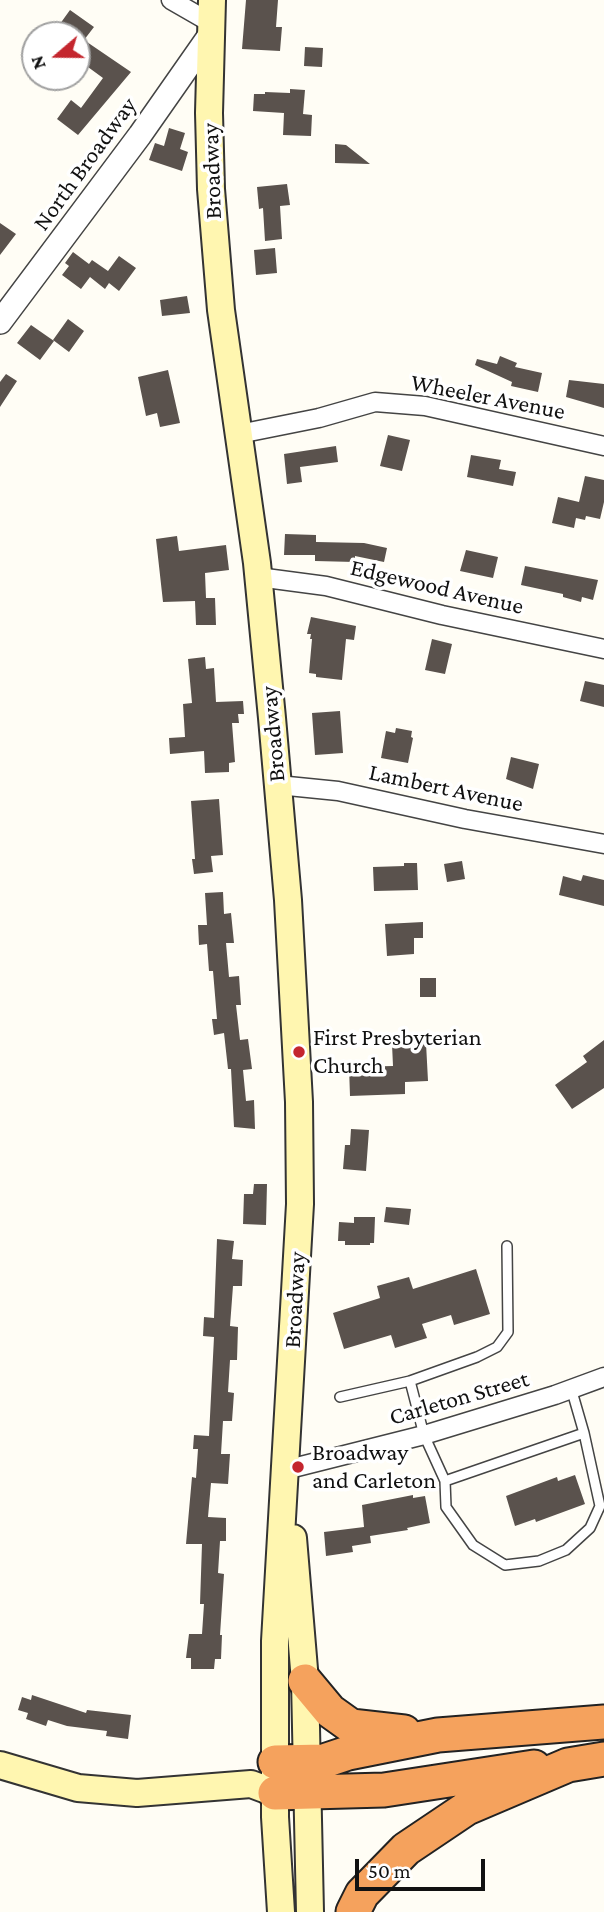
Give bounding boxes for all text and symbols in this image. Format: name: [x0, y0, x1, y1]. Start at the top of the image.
north arrow: [21, 21, 91, 91]
text: N: [26, 53, 50, 72]
street label: North Broadway: [27, 92, 143, 236]
street label: Broadway: [196, 122, 228, 220]
street label: Wheeler Avenue: [408, 368, 568, 426]
street label: Edgewood Avenue: [348, 553, 526, 621]
street label: Broadway: [254, 685, 292, 783]
street label: Lambert Avenue: [366, 758, 526, 818]
place label: First Presbyterian Church: [313, 1024, 482, 1080]
marker: First Presbyterian Church: [291, 1044, 307, 1060]
street label: Broadway: [278, 1251, 312, 1349]
street label: Carleton Street: [386, 1364, 532, 1432]
place label: Broadway and Carleton: [312, 1439, 436, 1495]
marker: Broadway and Carleton: [290, 1459, 306, 1475]
scale bar: [359, 1846, 489, 1890]
text: 50 m: [368, 1859, 411, 1883]

